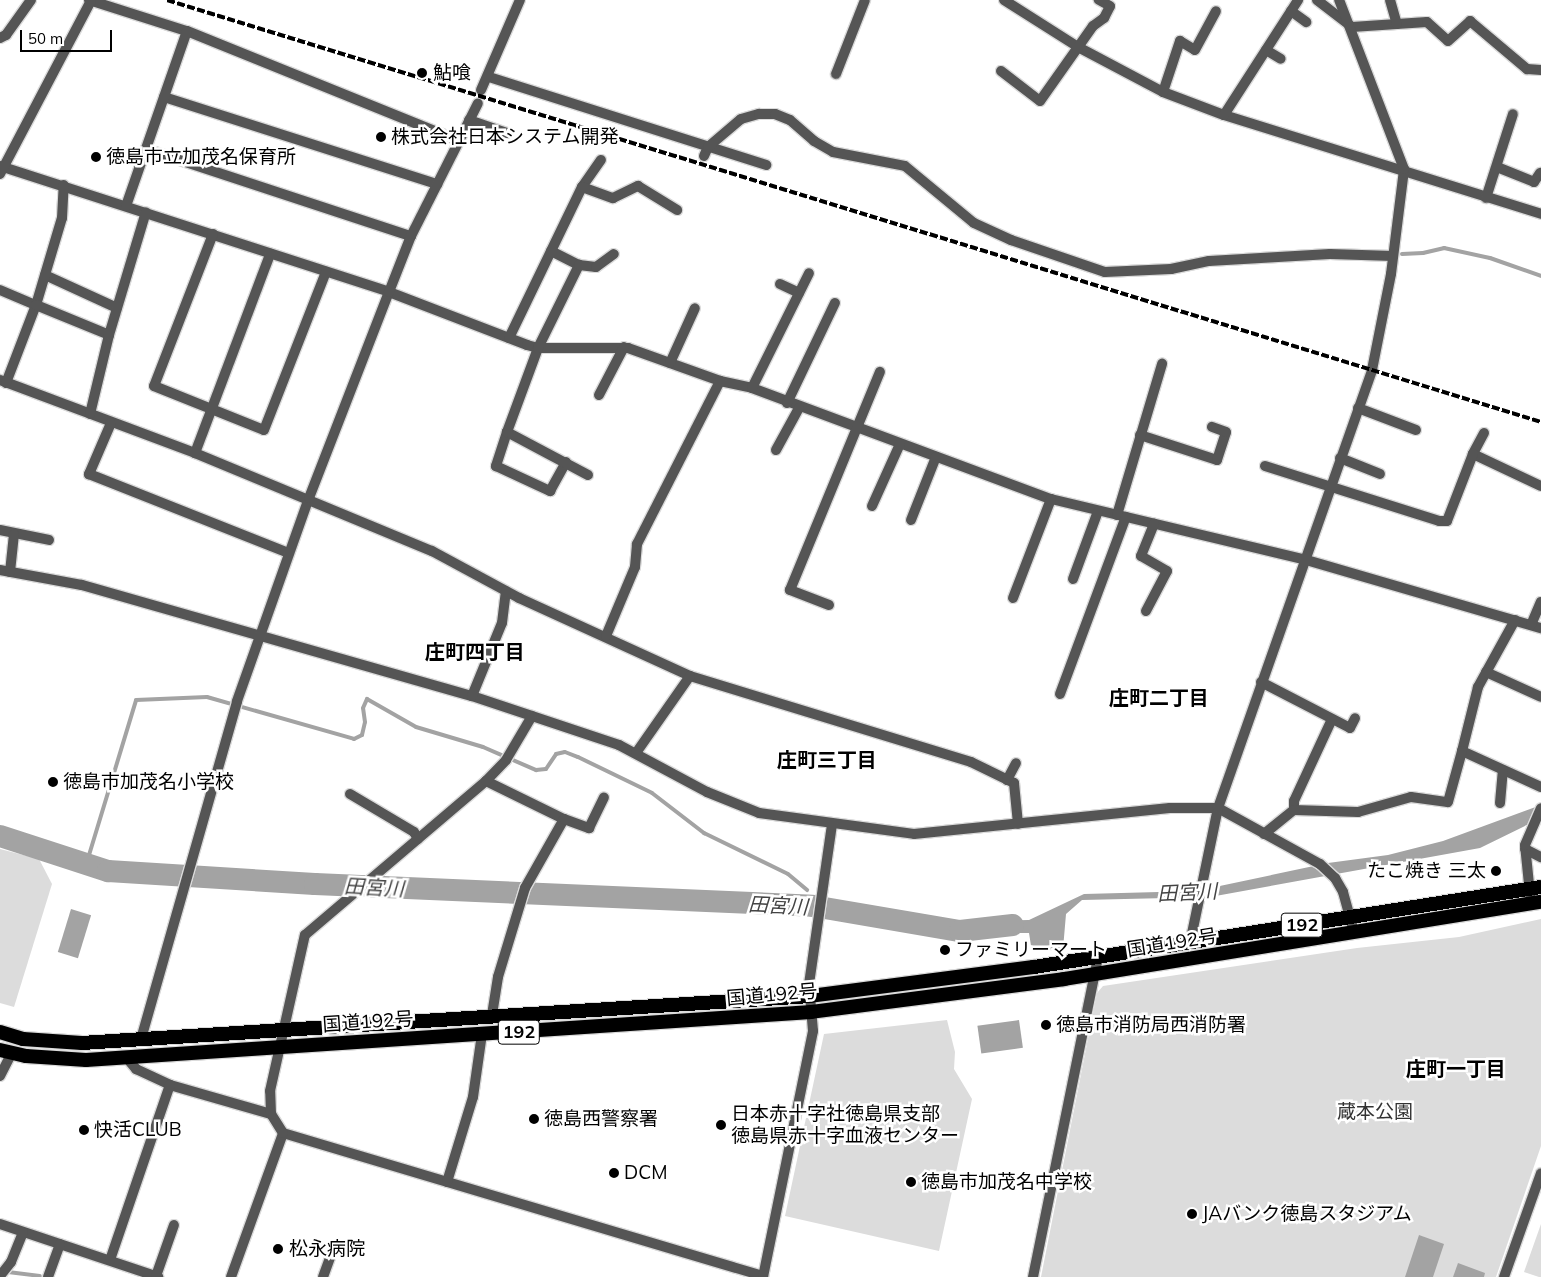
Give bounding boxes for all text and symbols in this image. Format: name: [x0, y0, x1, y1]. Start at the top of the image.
scale bar: [22, 20, 115, 52]
text: 50 m: [28, 29, 63, 48]
place label: 鮎喰: [433, 62, 471, 84]
marker: 鮎喰: [415, 66, 429, 80]
place label: 株式会社日本システム開発: [391, 126, 619, 148]
marker: 株式会社日本システム開発: [375, 131, 387, 143]
place label: 徳島市立加茂名保育所: [106, 146, 296, 168]
marker: 徳島市立加茂名保育所: [90, 151, 102, 163]
district label: 庄町四丁目: [425, 639, 525, 663]
district label: 庄町二丁目: [1109, 685, 1209, 709]
district label: 庄町三丁目: [777, 747, 877, 771]
place label: 徳島市加茂名小学校: [63, 771, 234, 793]
marker: 徳島市加茂名小学校: [47, 776, 59, 788]
place label: たこ焼き 三太: [1367, 860, 1486, 882]
marker: たこ焼き 三太: [1490, 865, 1502, 877]
water label: 田宮川: [343, 873, 405, 901]
water label: 田宮川: [1156, 878, 1218, 906]
water label: 田宮川: [747, 891, 809, 919]
road number: 192: [1281, 910, 1323, 940]
street label: 国道192号: [1125, 925, 1219, 961]
place label: ファミリーマート: [955, 939, 1107, 961]
marker: ファミリーマート: [939, 944, 951, 956]
street label: 国道192号: [726, 980, 818, 1010]
street label: 国道192号: [322, 1007, 414, 1037]
place label: 徳島市消防局西消防署: [1056, 1014, 1246, 1036]
road number: 192: [498, 1016, 540, 1048]
marker: 徳島市消防局西消防署: [1040, 1019, 1052, 1031]
district label: 庄町一丁目: [1406, 1056, 1506, 1080]
park label: 蔵本公園: [1337, 1101, 1413, 1123]
place label: 日本赤十字社徳島県支部 徳島県赤十字血液センター: [731, 1103, 959, 1147]
place label: 徳島西警察署: [544, 1108, 658, 1130]
marker: 徳島西警察署: [528, 1113, 540, 1125]
place label: 快活CLUB: [94, 1119, 182, 1141]
marker: 日本赤十字社徳島県支部 徳島県赤十字血液センター: [715, 1119, 727, 1131]
marker: 快活CLUB: [78, 1124, 90, 1136]
place label: DCM: [624, 1162, 667, 1184]
marker: DCM: [608, 1167, 620, 1179]
place label: 徳島市加茂名中学校: [921, 1171, 1092, 1193]
marker: 徳島市加茂名中学校: [905, 1176, 917, 1188]
place label: JAバンク徳島スタジアム: [1202, 1203, 1412, 1225]
marker: JAバンク徳島スタジアム: [1186, 1208, 1198, 1220]
place label: 松永病院: [289, 1238, 365, 1260]
marker: 松永病院: [271, 1242, 285, 1256]

